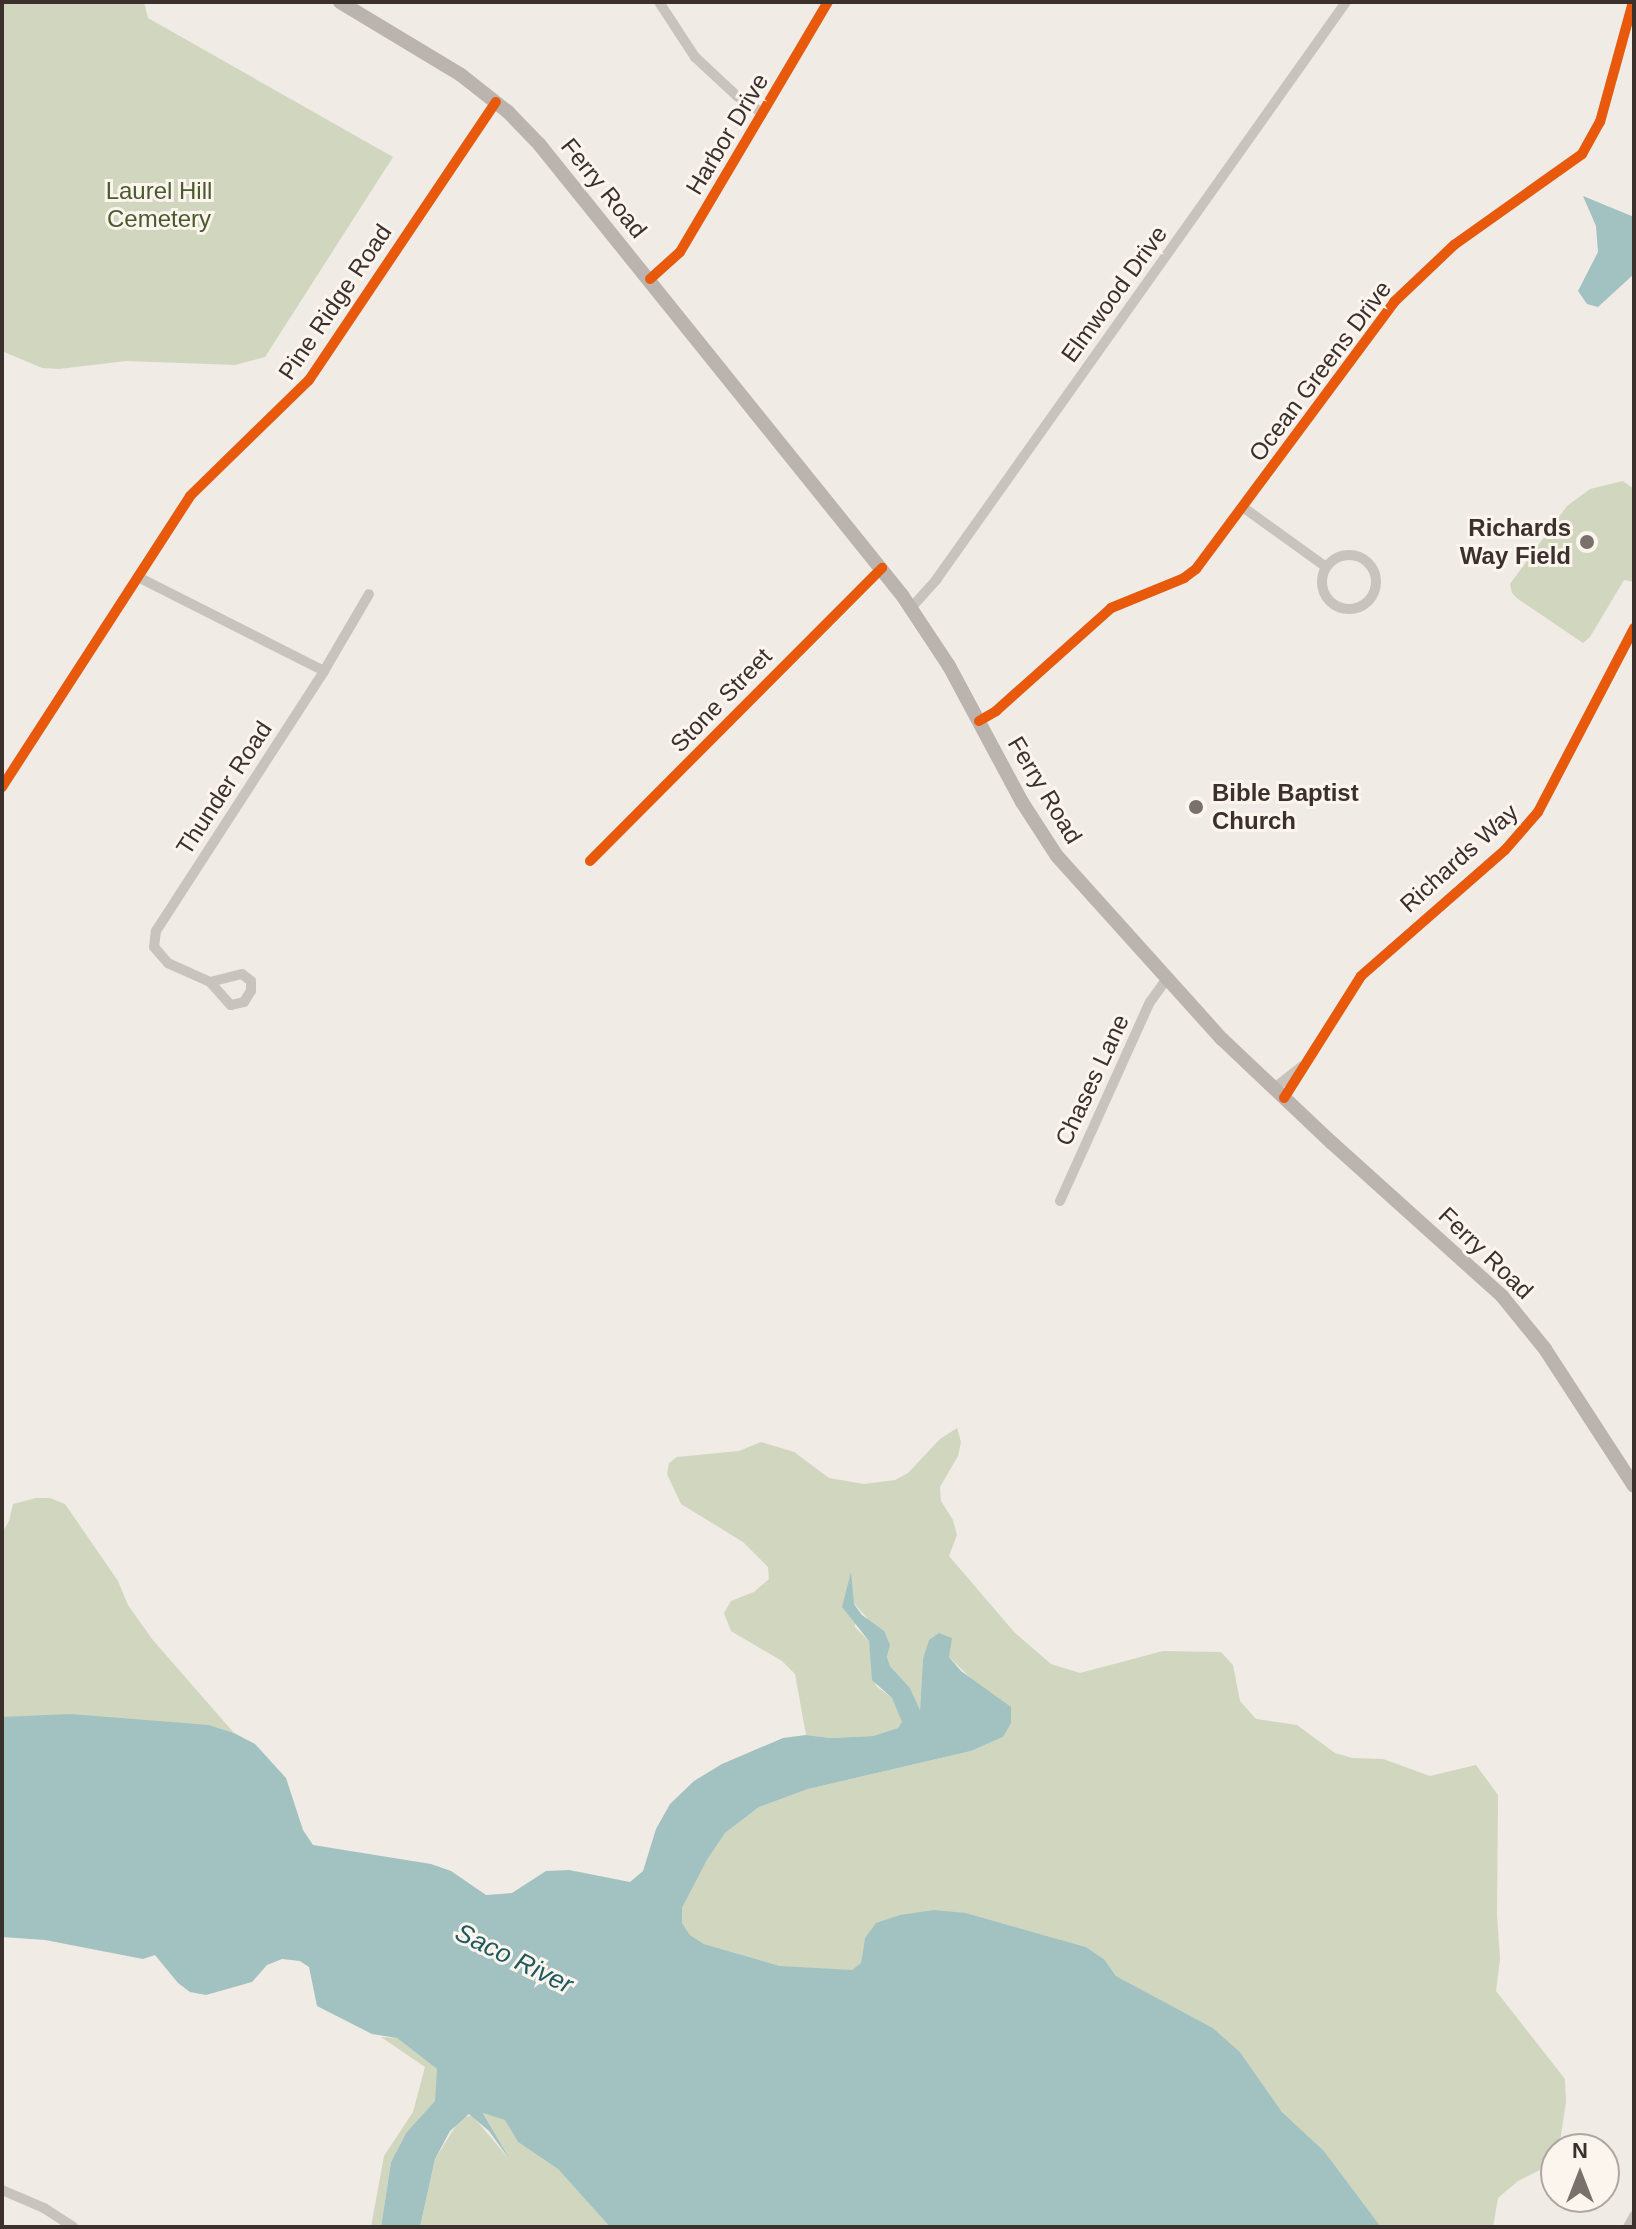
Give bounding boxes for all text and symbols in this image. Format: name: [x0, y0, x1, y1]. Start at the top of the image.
street label: Harbor Drive: [680, 68, 774, 200]
street label: Ferry Road: [555, 132, 653, 244]
park label: Laurel Hill Cemetery: [106, 177, 212, 233]
street label: Pine Ridge Road: [272, 219, 398, 385]
street label: Elmwood Drive: [1055, 220, 1173, 368]
street label: Ocean Greens Drive: [1243, 275, 1397, 467]
place label: Richards Way Field: [1460, 514, 1571, 570]
marker: Richards Way Field: [1578, 533, 1596, 551]
street label: Stone Street: [664, 642, 778, 758]
street label: Thunder Road: [170, 716, 278, 860]
street label: Ferry Road: [1002, 731, 1088, 849]
place label: Bible Baptist Church: [1212, 779, 1359, 835]
marker: Bible Baptist Church: [1187, 798, 1205, 816]
street label: Richards Way: [1394, 798, 1524, 918]
street label: Chases Lane: [1049, 1010, 1135, 1150]
street label: Ferry Road: [1433, 1201, 1539, 1305]
water label: Saco River: [450, 1917, 578, 2001]
north arrow: [1540, 2133, 1620, 2213]
text: N: [1572, 2138, 1588, 2163]

